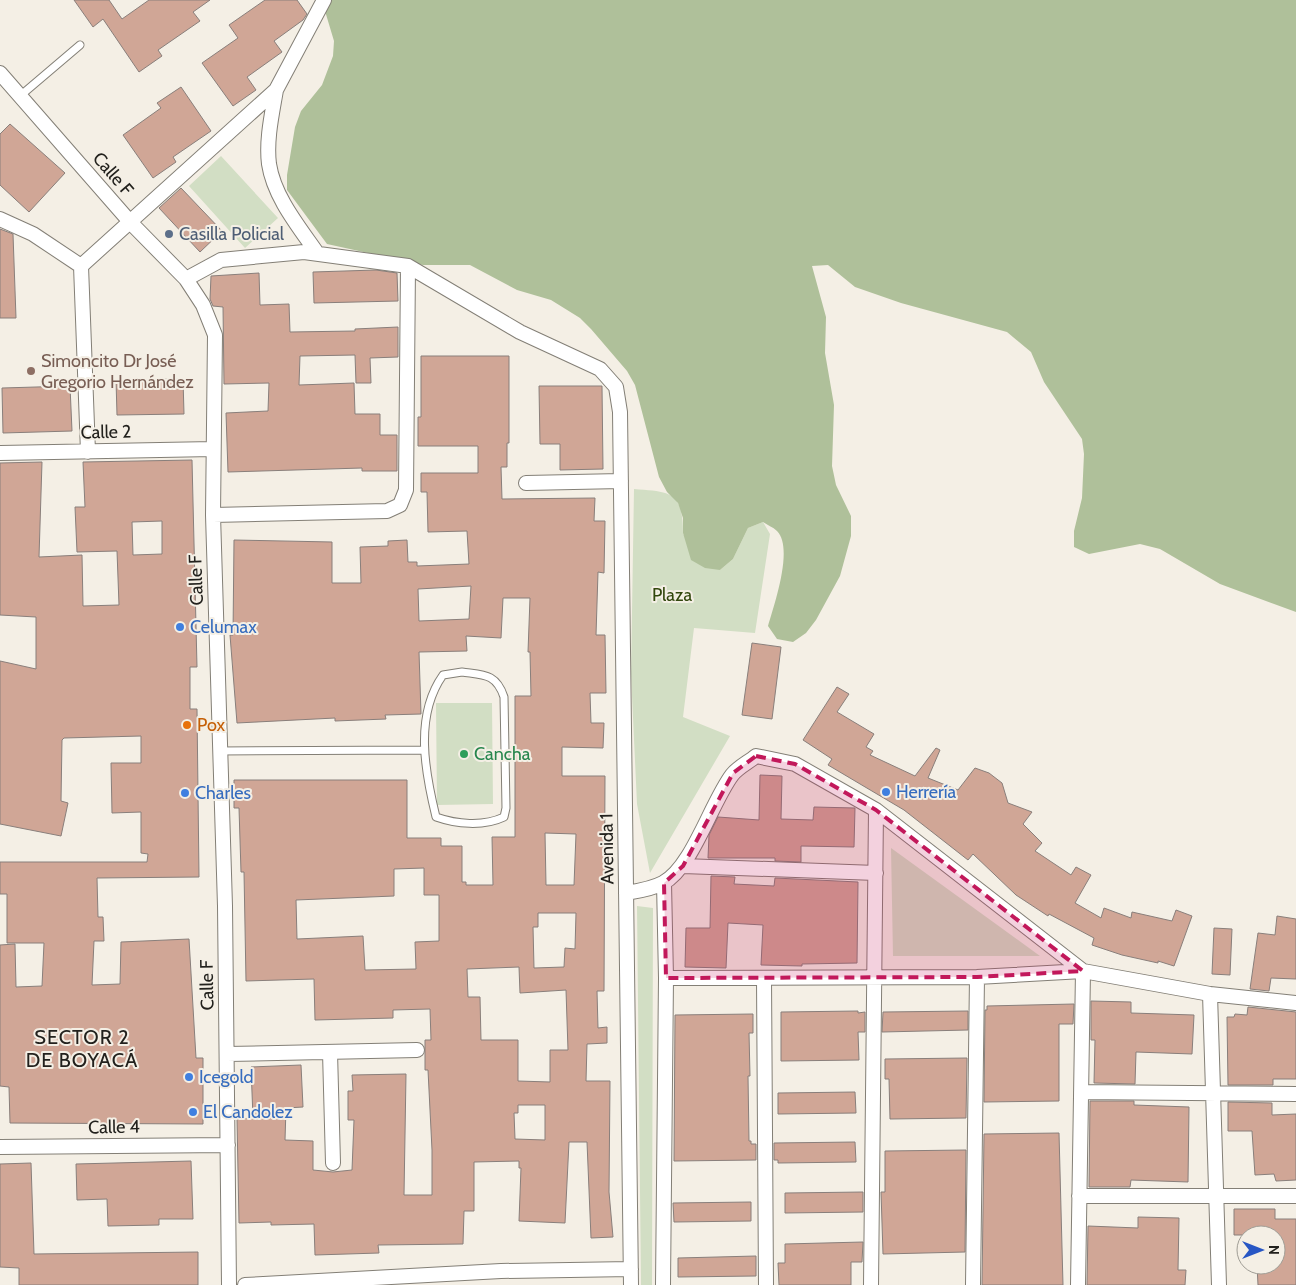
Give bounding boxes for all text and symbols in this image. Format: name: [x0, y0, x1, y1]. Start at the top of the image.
street label: Calle F: [88, 148, 138, 201]
place label: Casilla Policial: [179, 223, 285, 245]
marker: Casilla Policial: [163, 228, 175, 240]
place label: Simoncito Dr José Gregorio Hernández: [41, 350, 194, 393]
marker: Simoncito Dr José Gregorio Hernández: [25, 365, 37, 377]
street label: Calle 2: [80, 421, 132, 443]
street label: Calle F: [184, 554, 208, 606]
park label: Plaza: [652, 584, 692, 606]
place label: Celumax: [190, 616, 257, 638]
marker: Celumax: [174, 621, 186, 633]
place label: Pox: [197, 714, 226, 736]
marker: Pox: [181, 719, 193, 731]
place label: Cancha: [474, 743, 531, 765]
marker: Cancha: [458, 748, 470, 760]
place label: Herrería: [896, 781, 957, 803]
place label: Charles: [195, 782, 251, 804]
marker: Herrería: [880, 786, 892, 798]
marker: Charles: [179, 787, 191, 799]
street label: Avenida 1: [595, 813, 619, 885]
street label: Calle F: [196, 959, 218, 1011]
district label: SECTOR 2 DE BOYACÁ: [26, 1025, 138, 1072]
place label: Icegold: [199, 1066, 254, 1088]
marker: Icegold: [183, 1071, 195, 1083]
place label: El Candolez: [203, 1101, 293, 1123]
marker: El Candolez: [187, 1106, 199, 1118]
street label: Calle 4: [88, 1116, 140, 1138]
north arrow: [1236, 1225, 1286, 1275]
text: N: [1265, 1245, 1283, 1255]

